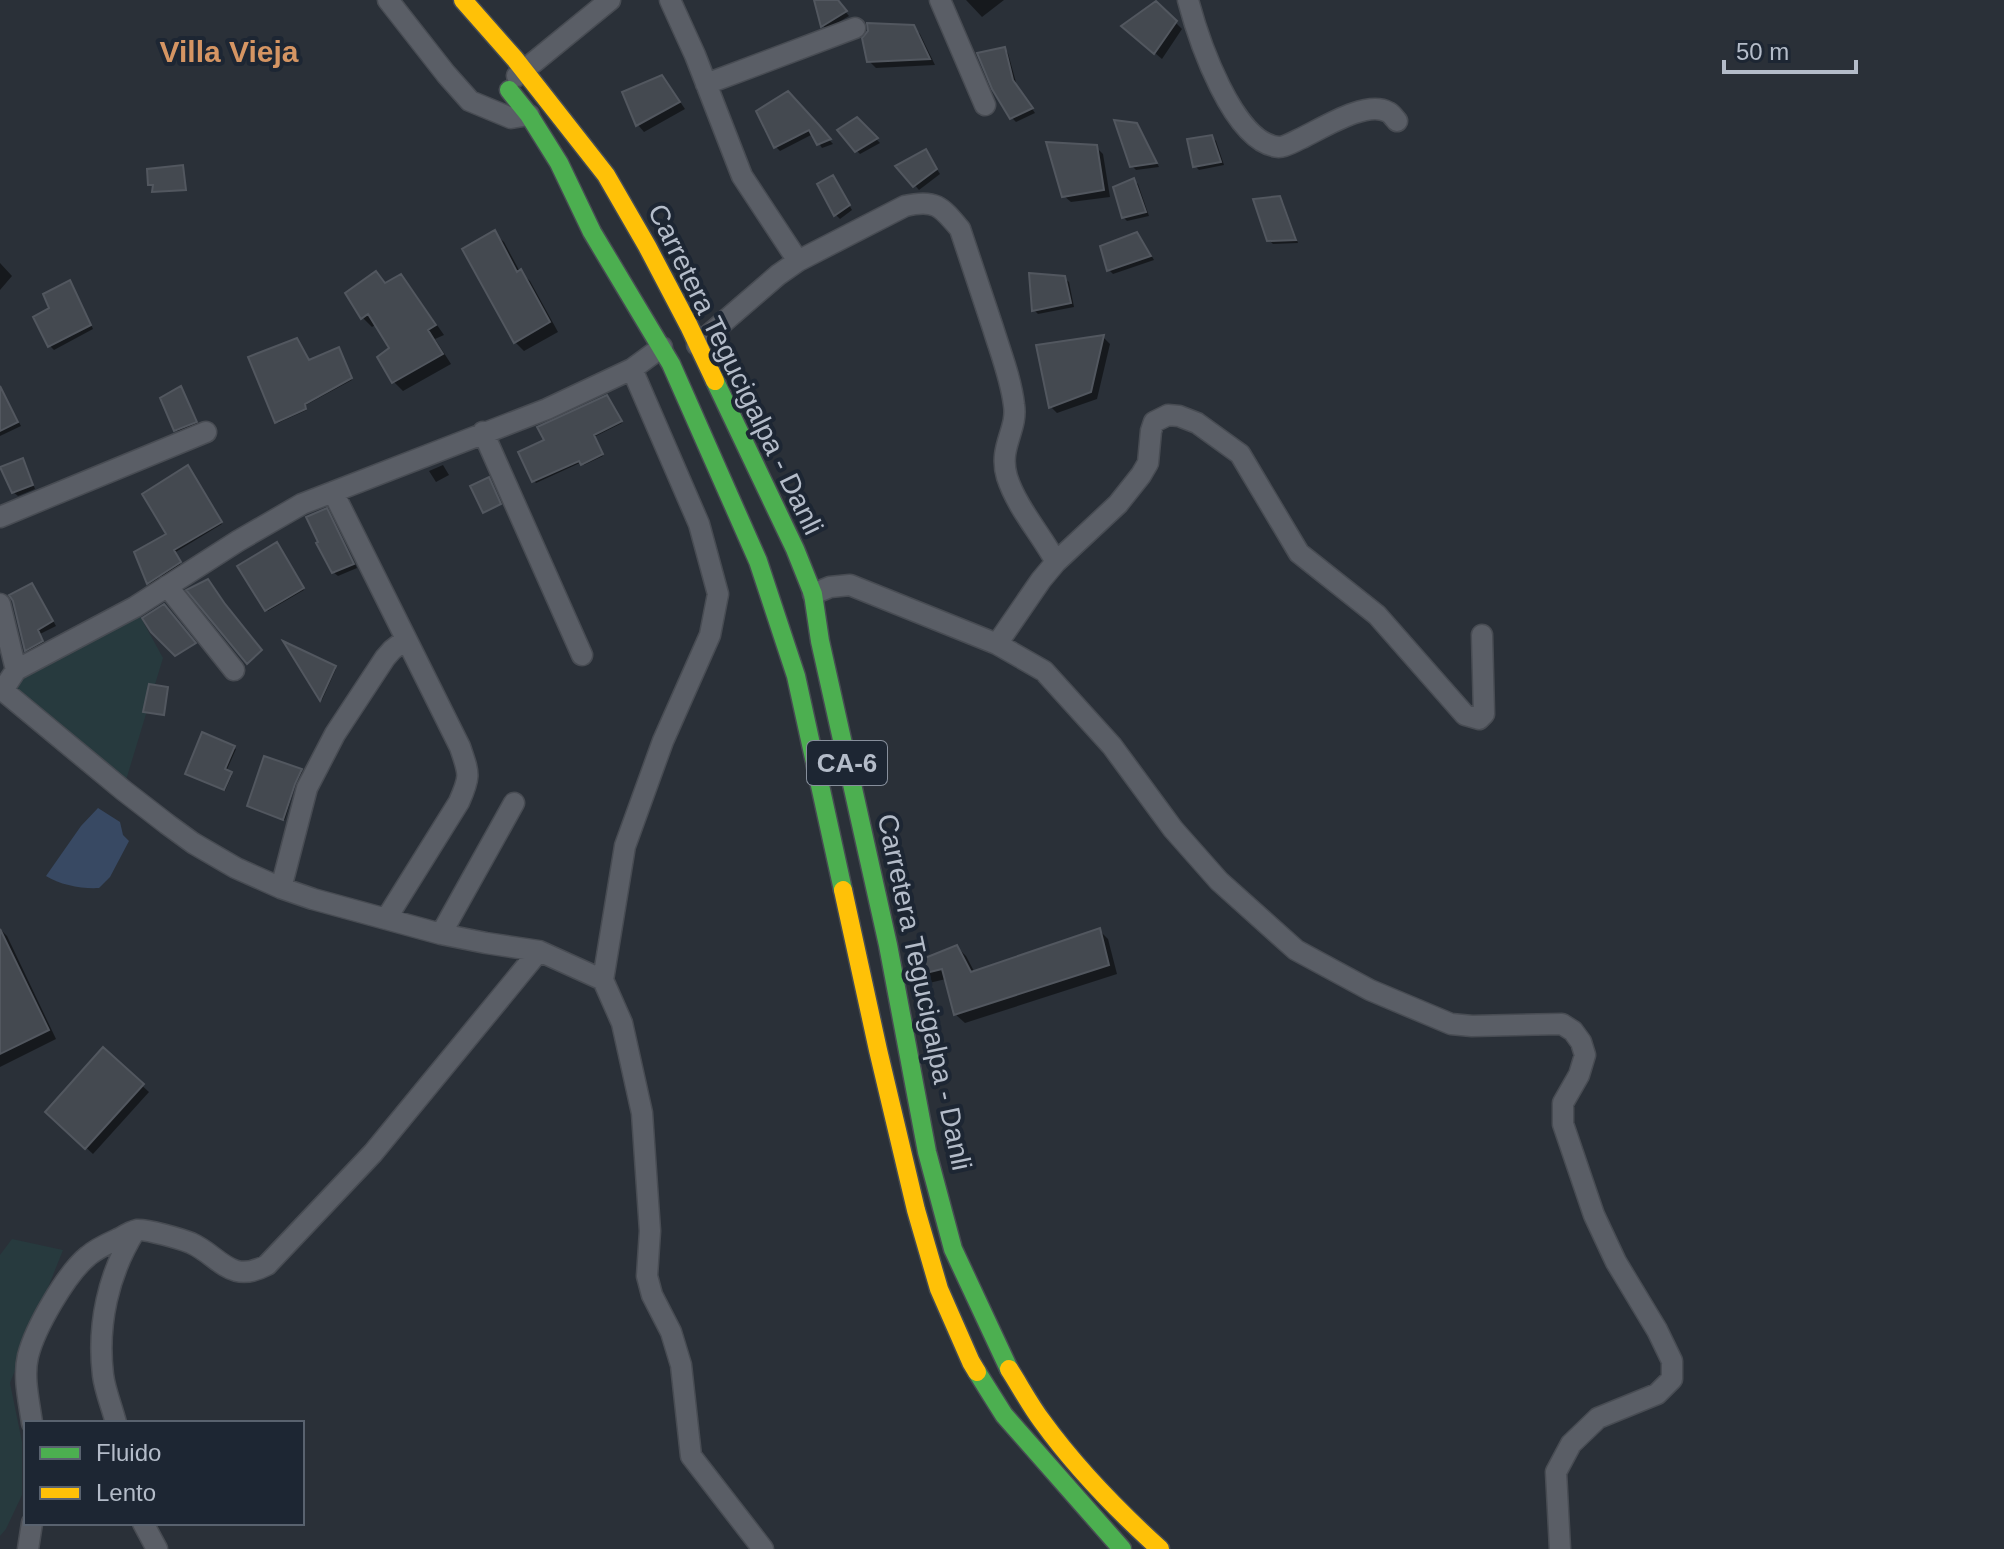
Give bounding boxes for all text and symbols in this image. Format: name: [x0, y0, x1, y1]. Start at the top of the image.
scale bar: [1724, 24, 1856, 74]
district label: Villa Vieja: [160, 35, 299, 68]
text: 50 m: [1736, 38, 1789, 65]
street label: Carretera Tegucigalpa - Danli: [642, 199, 829, 539]
road number: CA-6: [807, 741, 887, 785]
street label: Carretera Tegucigalpa - Danli: [872, 811, 977, 1173]
legend: [24, 1421, 304, 1525]
text: Fluido: [96, 1439, 161, 1466]
text: Lento: [96, 1479, 156, 1506]

